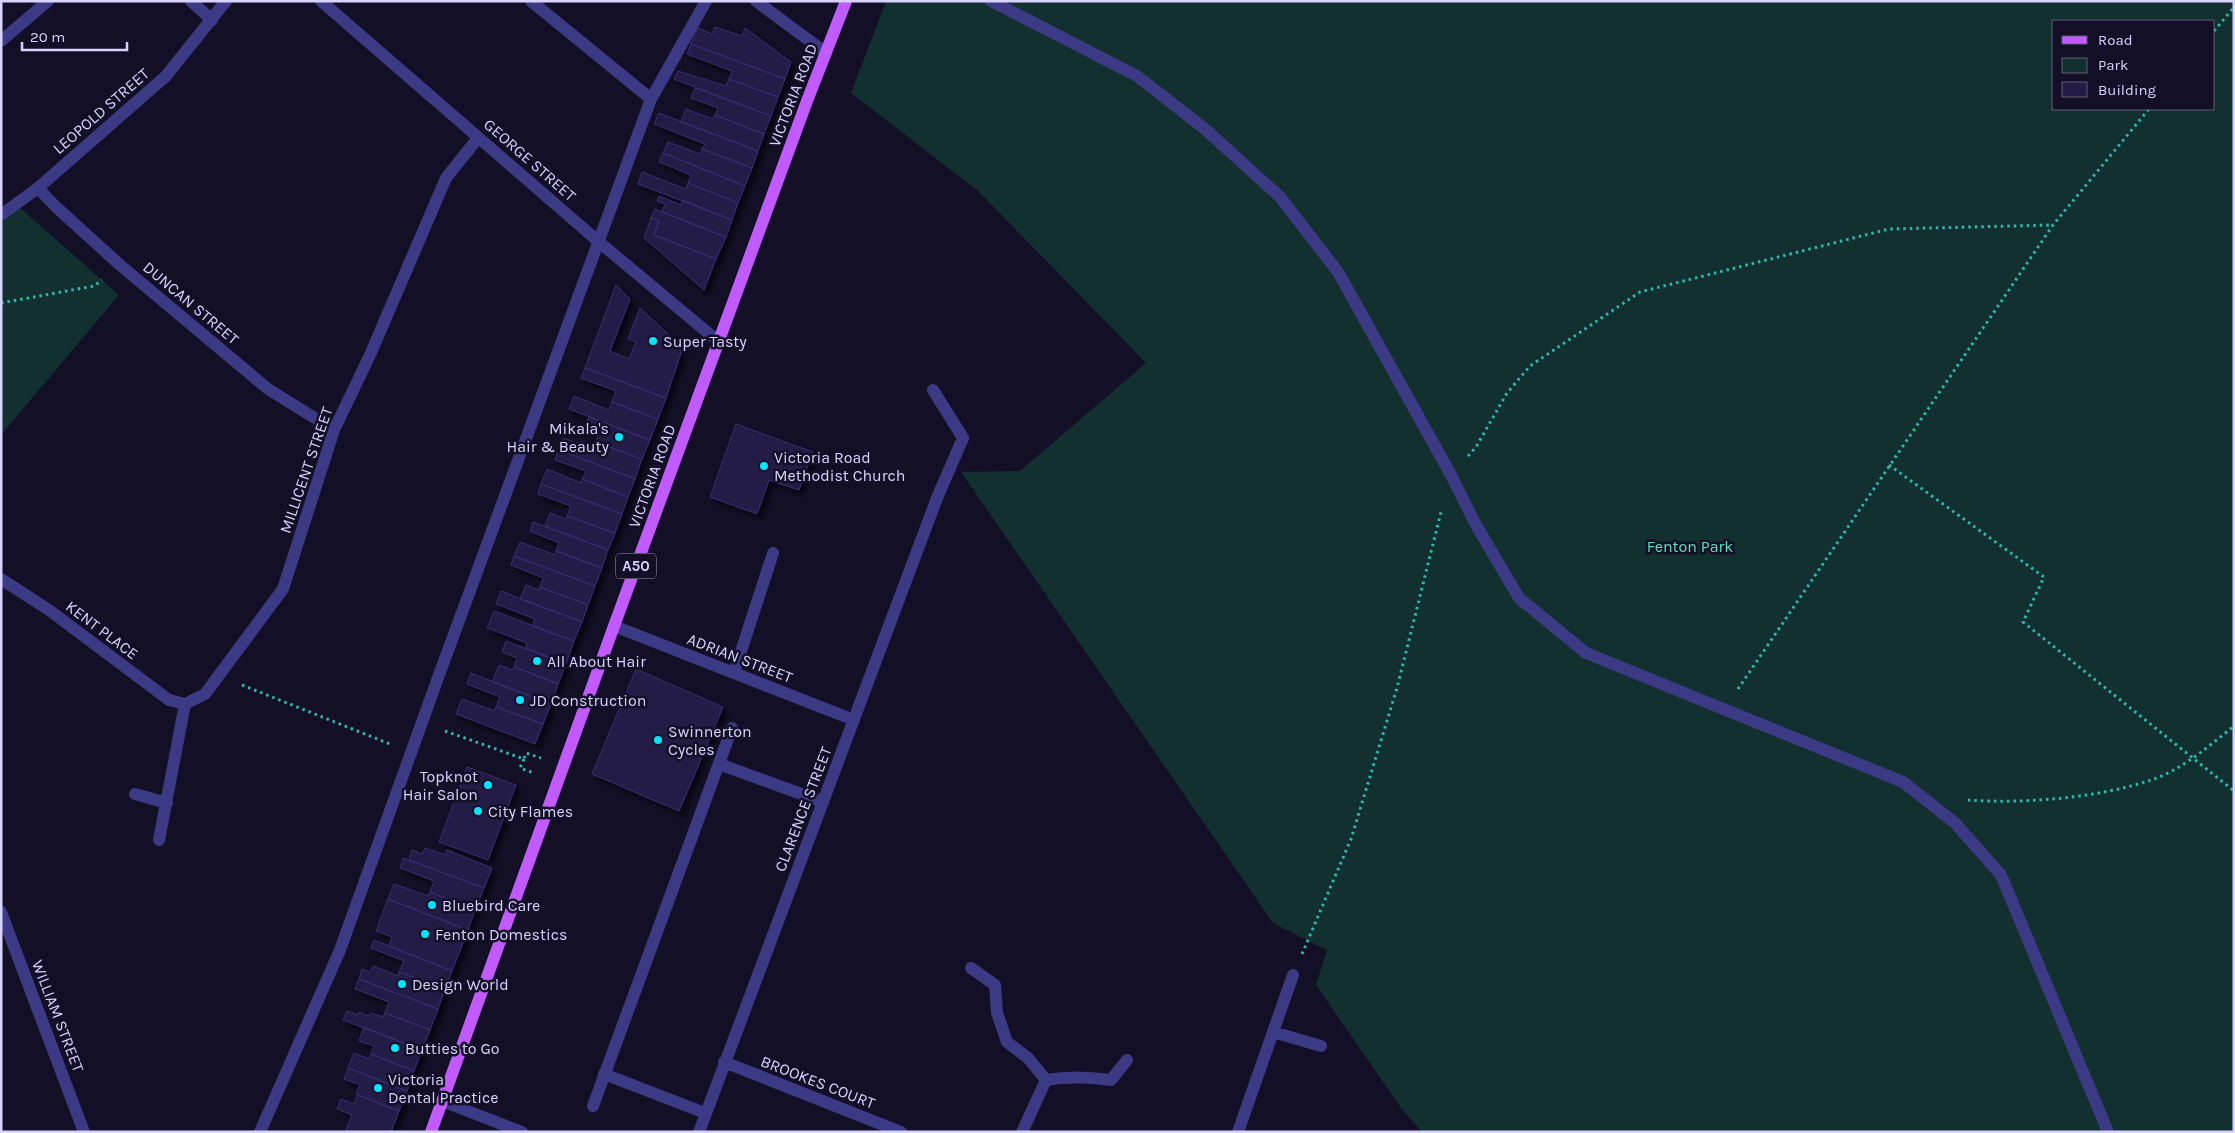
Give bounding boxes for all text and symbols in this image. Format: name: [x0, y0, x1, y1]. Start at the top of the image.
scale bar: [22, 20, 128, 52]
legend: [2052, 20, 2215, 110]
text: 20 m: [30, 28, 65, 46]
text: Road: [2098, 31, 2133, 49]
street label: VICTORIA ROAD: [765, 41, 821, 149]
text: Park: [2098, 56, 2128, 74]
street label: LEOPOLD STREET: [49, 64, 153, 158]
text: Building: [2098, 81, 2156, 99]
street label: GEORGE STREET: [480, 115, 580, 205]
street label: DUNCAN STREET: [139, 257, 243, 349]
place label: Super Tasty: [663, 332, 747, 351]
marker: Super Tasty: [647, 335, 659, 347]
street label: MILLICENT STREET: [275, 404, 337, 536]
place label: Mikala's Hair & Beauty: [507, 419, 610, 456]
street label: VICTORIA ROAD: [624, 422, 680, 530]
marker: Mikala's Hair & Beauty: [613, 431, 625, 443]
place label: Victoria Road Methodist Church: [774, 448, 906, 485]
marker: Victoria Road Methodist Church: [758, 460, 770, 472]
park label: Fenton Park: [1647, 537, 1733, 556]
road number: A50: [616, 554, 656, 578]
street label: KENT PLACE: [62, 597, 142, 663]
street label: ADRIAN STREET: [685, 629, 795, 687]
place label: All About Hair: [547, 652, 646, 671]
marker: All About Hair: [531, 655, 543, 667]
place label: JD Construction: [530, 691, 646, 710]
marker: JD Construction: [514, 694, 526, 706]
place label: Swinnerton Cycles: [668, 722, 752, 759]
marker: Swinnerton Cycles: [652, 734, 664, 746]
street label: CLARENCE STREET: [770, 744, 836, 874]
place label: Topknot Hair Salon: [403, 767, 478, 804]
marker: Topknot Hair Salon: [482, 779, 494, 791]
place label: City Flames: [488, 802, 573, 821]
marker: City Flames: [472, 805, 484, 817]
place label: Bluebird Care: [442, 896, 540, 915]
marker: Bluebird Care: [426, 899, 438, 911]
place label: Fenton Domestics: [435, 925, 567, 944]
marker: Fenton Domestics: [419, 928, 431, 940]
street label: WILLIAM STREET: [28, 957, 88, 1075]
place label: Design World: [412, 975, 509, 994]
marker: Design World: [396, 978, 408, 990]
place label: Butties to Go: [405, 1039, 499, 1058]
marker: Butties to Go: [389, 1042, 401, 1054]
street label: BROOKES COURT: [758, 1051, 878, 1113]
place label: Victoria Dental Practice: [388, 1070, 499, 1107]
marker: Victoria Dental Practice: [372, 1082, 384, 1094]

